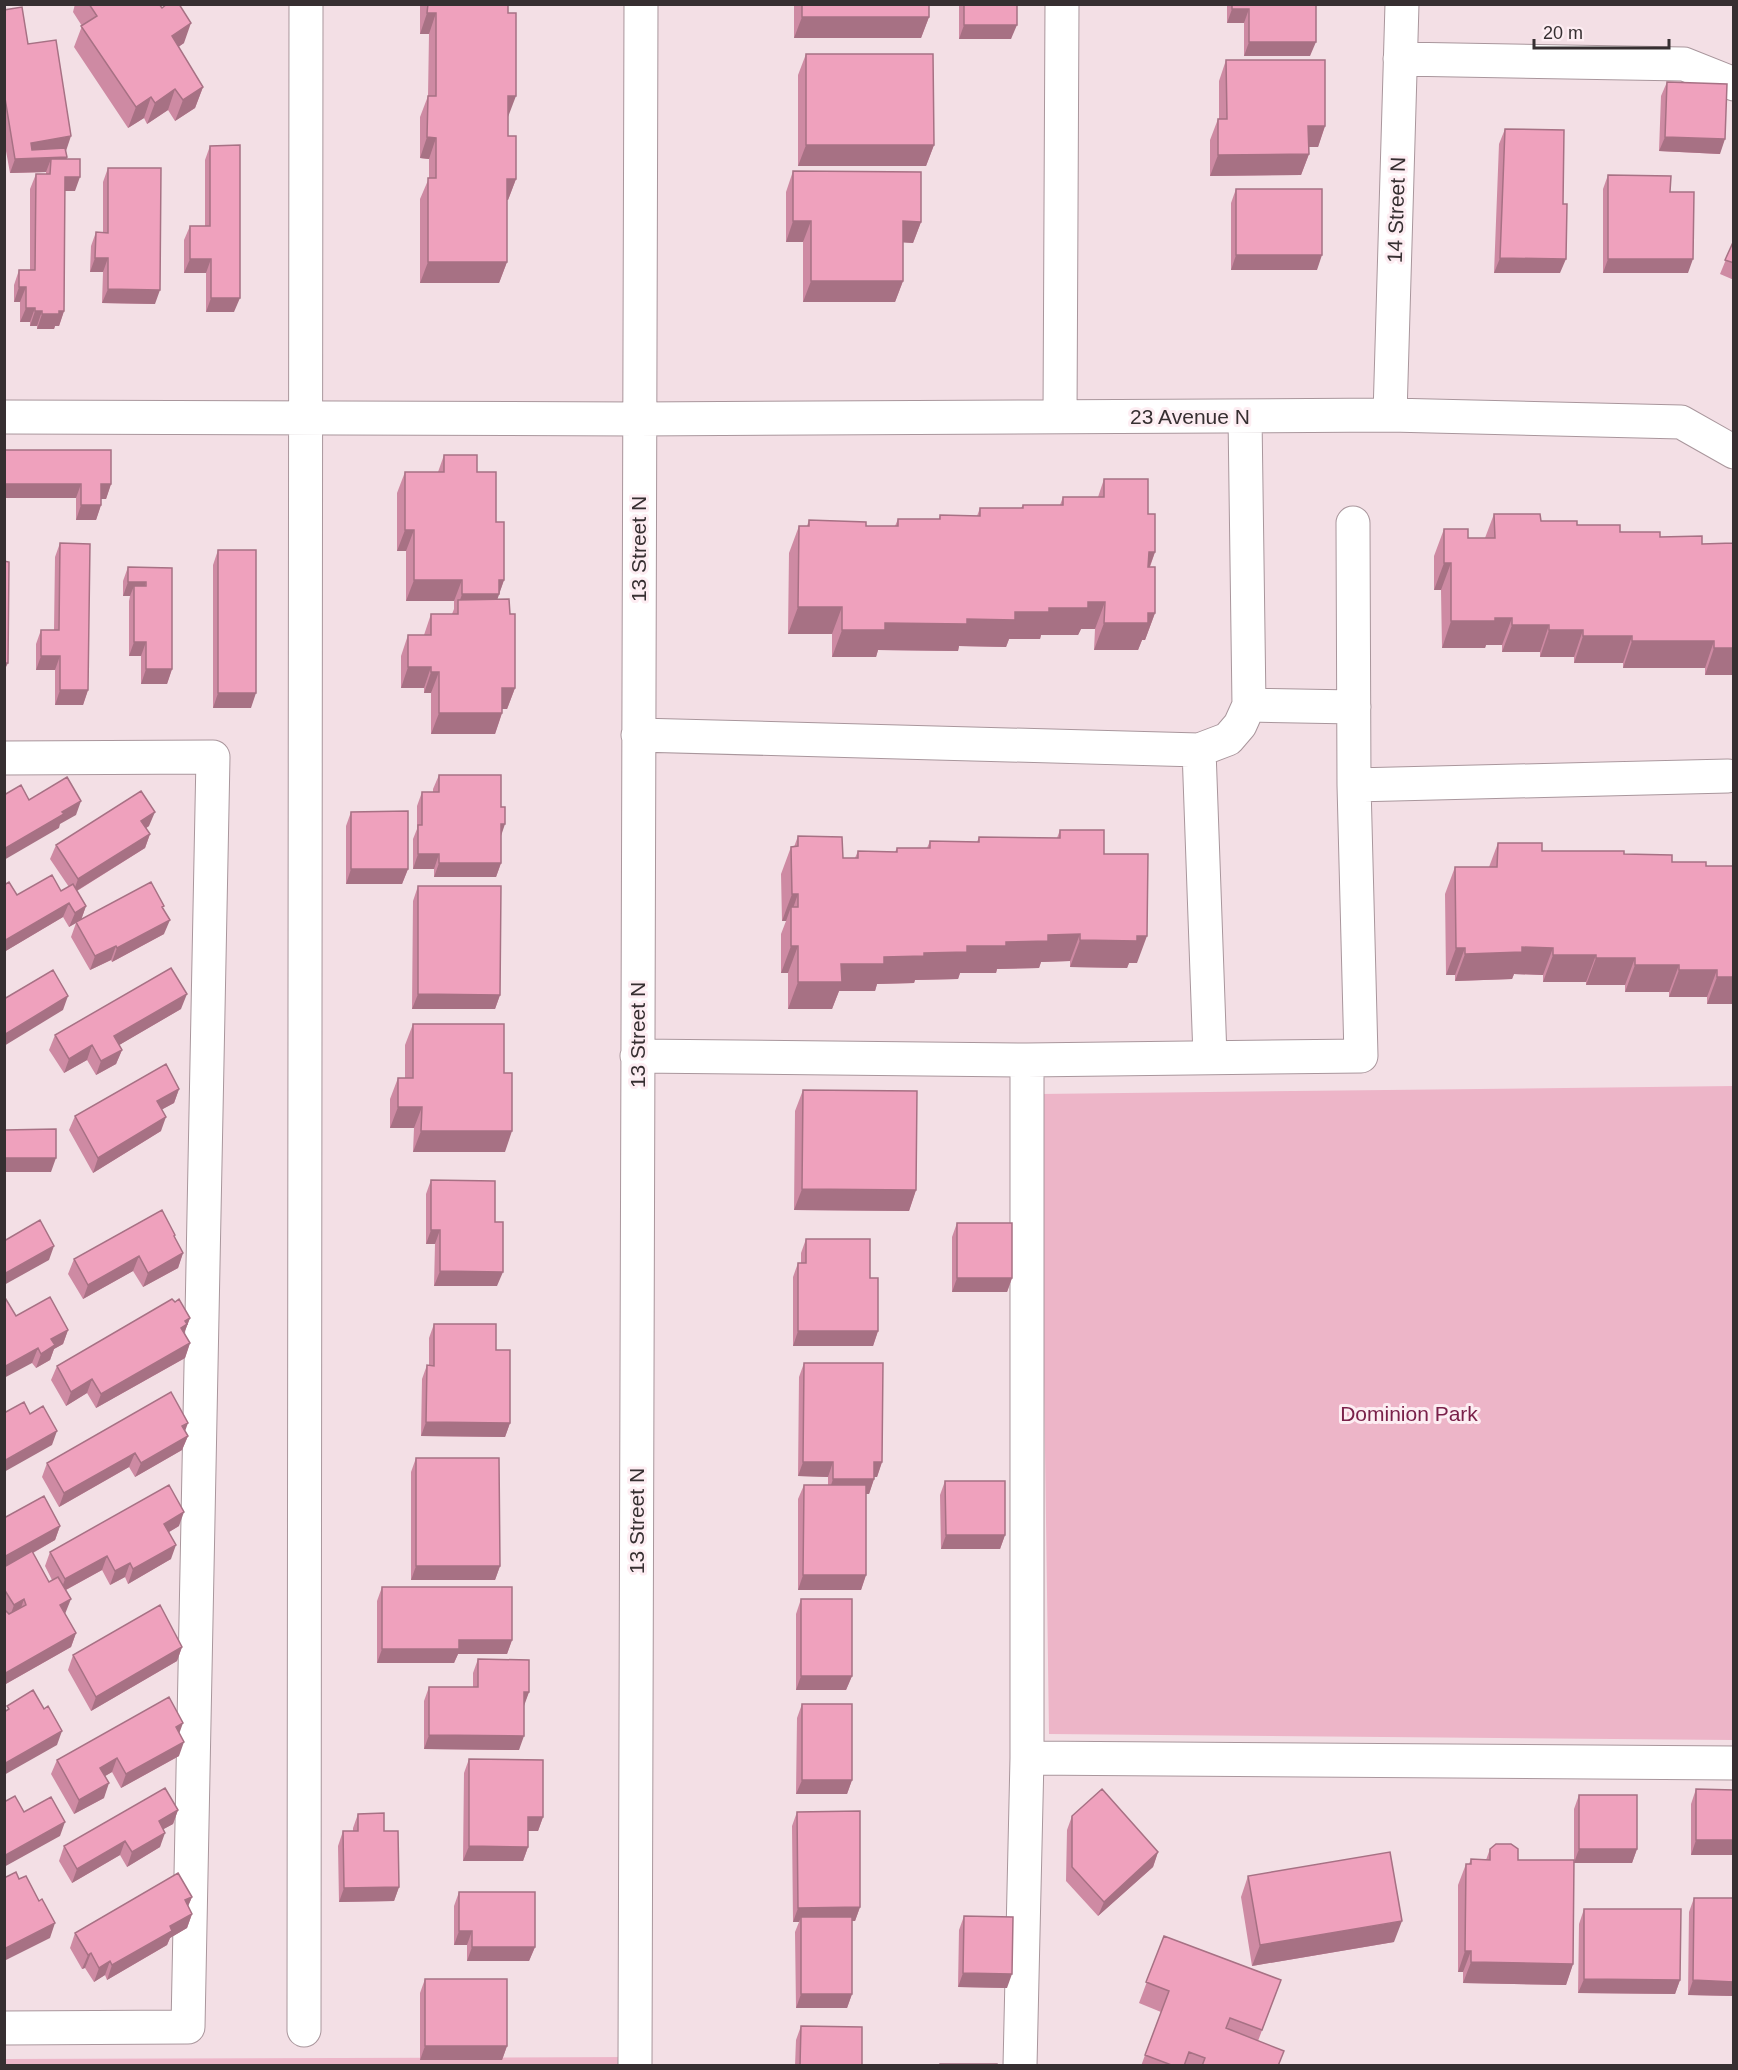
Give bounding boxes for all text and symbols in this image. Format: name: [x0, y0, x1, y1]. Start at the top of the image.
scale bar: [1534, 12, 1669, 50]
text: 20 m: [1543, 23, 1583, 43]
street label: 14 Street N: [1383, 157, 1409, 263]
street label: 23 Avenue N: [1130, 405, 1250, 428]
street label: 13 Street N: [627, 496, 650, 602]
street label: 13 Street N: [626, 982, 649, 1088]
park label: Dominion Park: [1340, 1402, 1478, 1425]
street label: 13 Street N: [625, 1468, 648, 1574]

